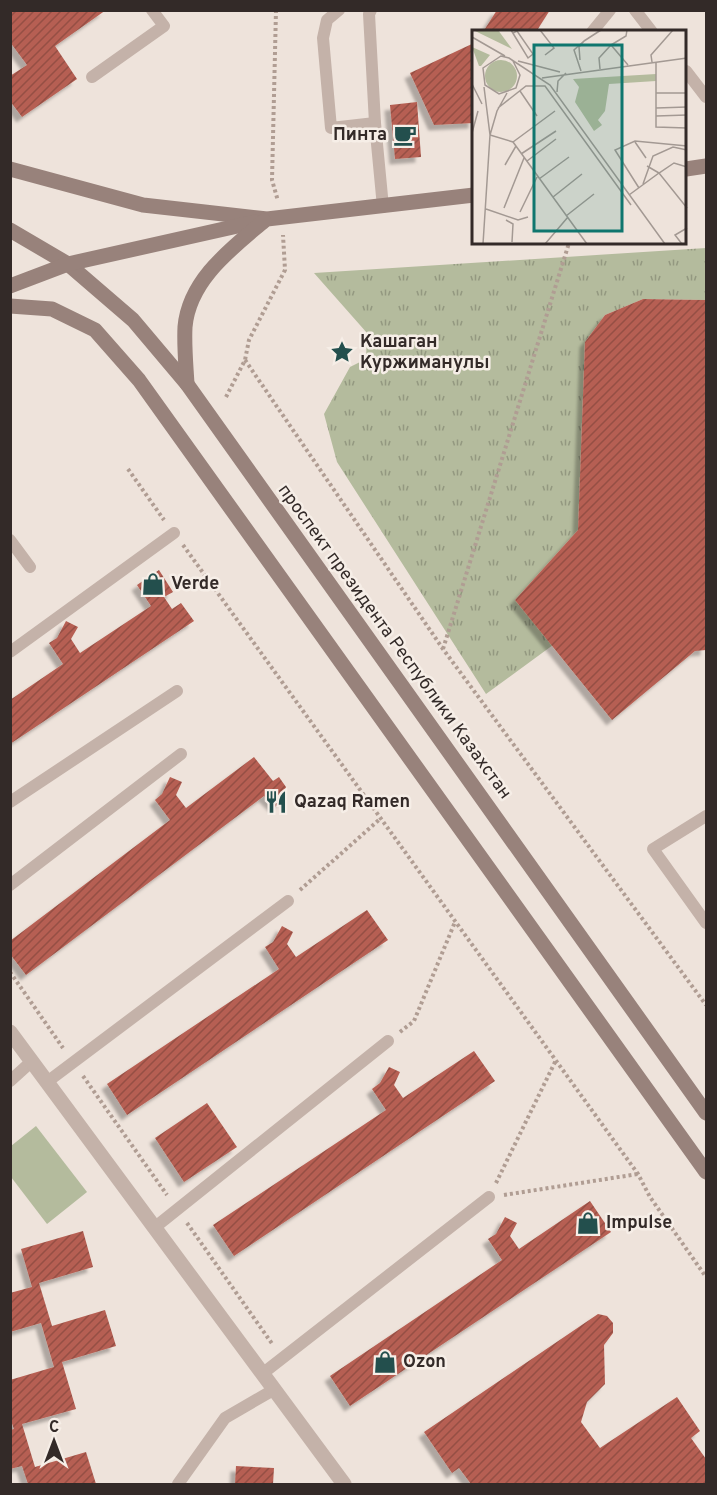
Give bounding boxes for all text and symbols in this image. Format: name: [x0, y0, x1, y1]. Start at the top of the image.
inset map: [472, 30, 687, 244]
cafe icon: Пинта: [392, 122, 418, 148]
place label: Пинта: [333, 124, 387, 147]
place label: Кашаган Куржиманулы: [360, 331, 490, 375]
place icon: Кашаган Куржиманулы: [329, 339, 355, 365]
street label: проспект президента Республики Казахстан: [272, 480, 516, 804]
shop icon: Verde: [140, 571, 166, 597]
place label: Verde: [171, 573, 219, 596]
restaurant icon: Qazaq Ramen: [263, 789, 289, 815]
place label: Qazaq Ramen: [294, 791, 410, 814]
shop icon: Impulse: [575, 1210, 601, 1236]
place label: Impulse: [606, 1212, 672, 1235]
shop icon: Ozon: [372, 1349, 398, 1375]
place label: Ozon: [403, 1351, 446, 1374]
north arrow: [24, 1411, 84, 1471]
text: С: [49, 1418, 59, 1438]

